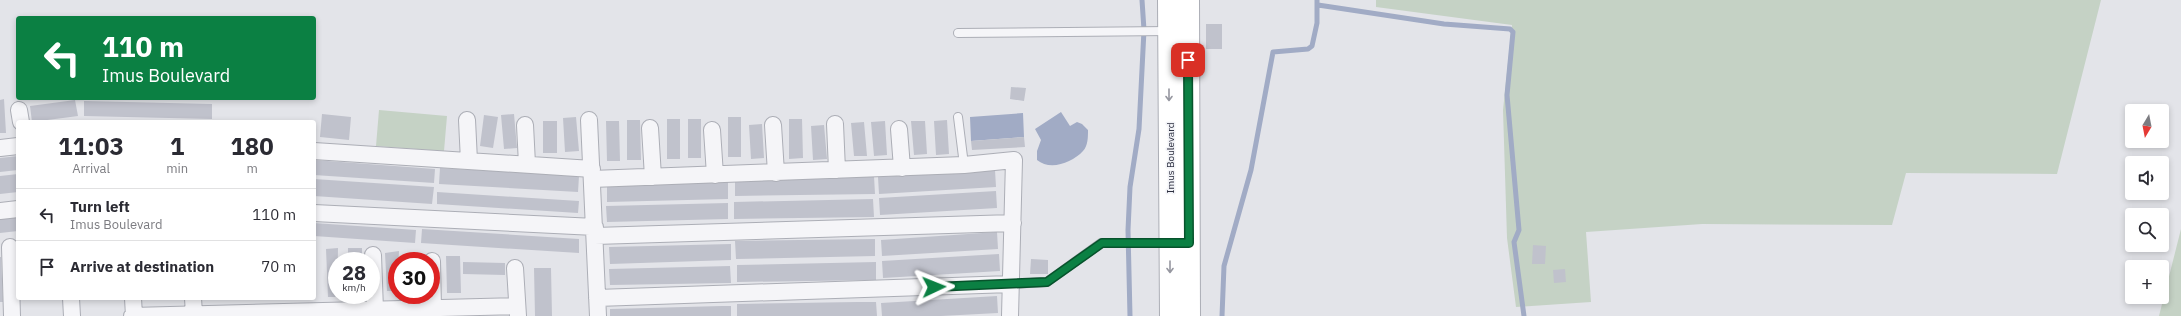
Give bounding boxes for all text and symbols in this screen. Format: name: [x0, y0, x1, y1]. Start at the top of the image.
text: 110 m: [102, 28, 184, 65]
icon: left: [36, 32, 88, 84]
pin: [1171, 43, 1205, 77]
icon: arrive: [1177, 49, 1199, 71]
text: Imus Boulevard: [102, 64, 230, 87]
one-way arrow: [1165, 88, 1173, 101]
north arrow: [2125, 104, 2169, 148]
map controls: [2125, 104, 2169, 304]
street label: Imus Boulevard: [1164, 122, 1177, 194]
text: 11:03: [58, 130, 124, 162]
text: 1: [170, 130, 184, 162]
text: 180: [230, 130, 274, 162]
button: sound: [2125, 156, 2169, 200]
text: Arrival: [72, 160, 110, 177]
text: min: [166, 160, 188, 177]
text: m: [246, 160, 258, 177]
text: Turn left: [70, 197, 130, 216]
icon: left: [36, 204, 58, 226]
text: 110 m: [252, 205, 296, 224]
button: search: [2125, 208, 2169, 252]
text: Imus Boulevard: [70, 216, 163, 233]
speed limit sign: 30: [388, 252, 440, 304]
icon: arrive: [36, 256, 58, 278]
text: Arrive at destination: [70, 257, 214, 276]
text: 70 m: [261, 257, 296, 276]
text: 28: [342, 259, 366, 286]
one-way arrow: [1166, 260, 1174, 273]
button: +: [2125, 260, 2169, 304]
position arrow: [913, 266, 955, 308]
text: km/h: [342, 281, 366, 294]

